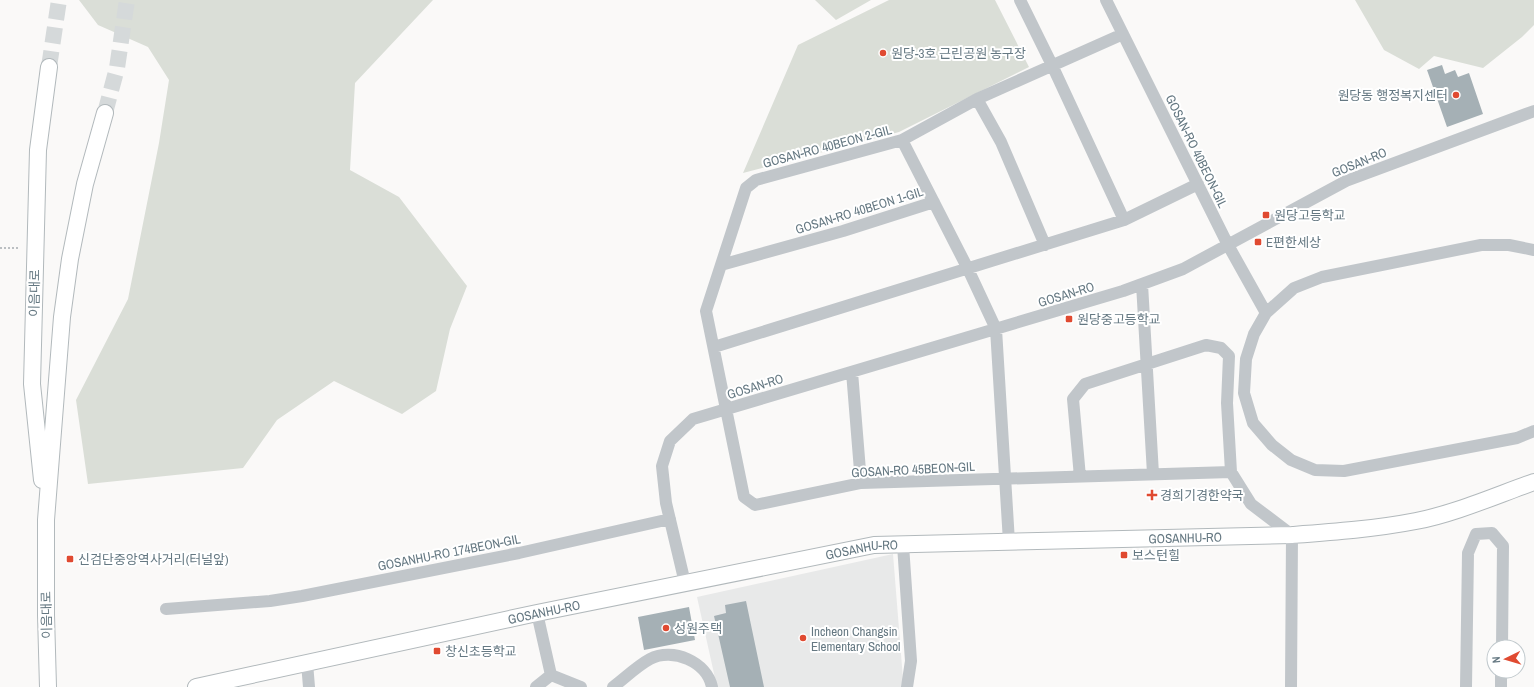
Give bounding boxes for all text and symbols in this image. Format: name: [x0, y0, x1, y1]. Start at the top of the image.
place label: 원당-3호 근린공원 농구장: [891, 45, 1026, 62]
marker: 원당-3호 근린공원 농구장: [878, 48, 888, 58]
place label: 원당동 행정복지센터: [1337, 87, 1448, 104]
marker: 원당동 행정복지센터: [1451, 90, 1461, 100]
street label: GOSAN-RO 40BEON-GIL: [1162, 92, 1231, 211]
street label: GOSAN-RO 40BEON 2-GIL: [761, 121, 893, 172]
street label: GOSAN-RO: [1329, 144, 1389, 181]
street label: GOSAN-RO 40BEON 1-GIL: [793, 183, 925, 238]
place label: 원당고등학교: [1274, 207, 1346, 224]
marker: 원당고등학교: [1261, 210, 1271, 220]
place label: E편한세상: [1266, 234, 1321, 251]
marker: E편한세상: [1253, 237, 1263, 247]
street label: 이음대로: [26, 269, 43, 317]
street label: GOSAN-RO: [1036, 278, 1096, 311]
place label: 원당중고등학교: [1077, 311, 1161, 328]
marker: 원당중고등학교: [1064, 314, 1074, 324]
street label: GOSAN-RO: [725, 370, 785, 403]
street label: GOSAN-RO 45BEON-GIL: [851, 458, 975, 481]
place label: 경희기경한약국: [1160, 487, 1244, 504]
marker: 경희기경한약국: [1147, 490, 1157, 500]
street label: GOSANHU-RO: [1148, 529, 1222, 547]
street label: GOSANHU-RO 174BEON-GIL: [376, 530, 522, 575]
street label: GOSANHU-RO: [824, 536, 898, 564]
place label: 보스턴힐: [1132, 547, 1180, 564]
marker: 보스턴힐: [1119, 550, 1129, 560]
place label: 신검단중앙역사거리(터널앞): [78, 551, 229, 568]
marker: 신검단중앙역사거리(터널앞): [65, 554, 75, 564]
street label: 이음대로: [38, 591, 55, 639]
street label: GOSANHU-RO: [506, 596, 582, 628]
place label: 성원주택: [674, 620, 722, 637]
marker: 성원주택: [661, 623, 671, 633]
place label: Incheon Changsin Elementary School: [811, 623, 900, 655]
marker: Incheon Changsin Elementary School: [798, 633, 808, 643]
north arrow: [1486, 639, 1526, 679]
place label: 창신초등학교: [445, 643, 517, 660]
marker: 창신초등학교: [432, 646, 442, 656]
text: N: [1489, 656, 1503, 664]

